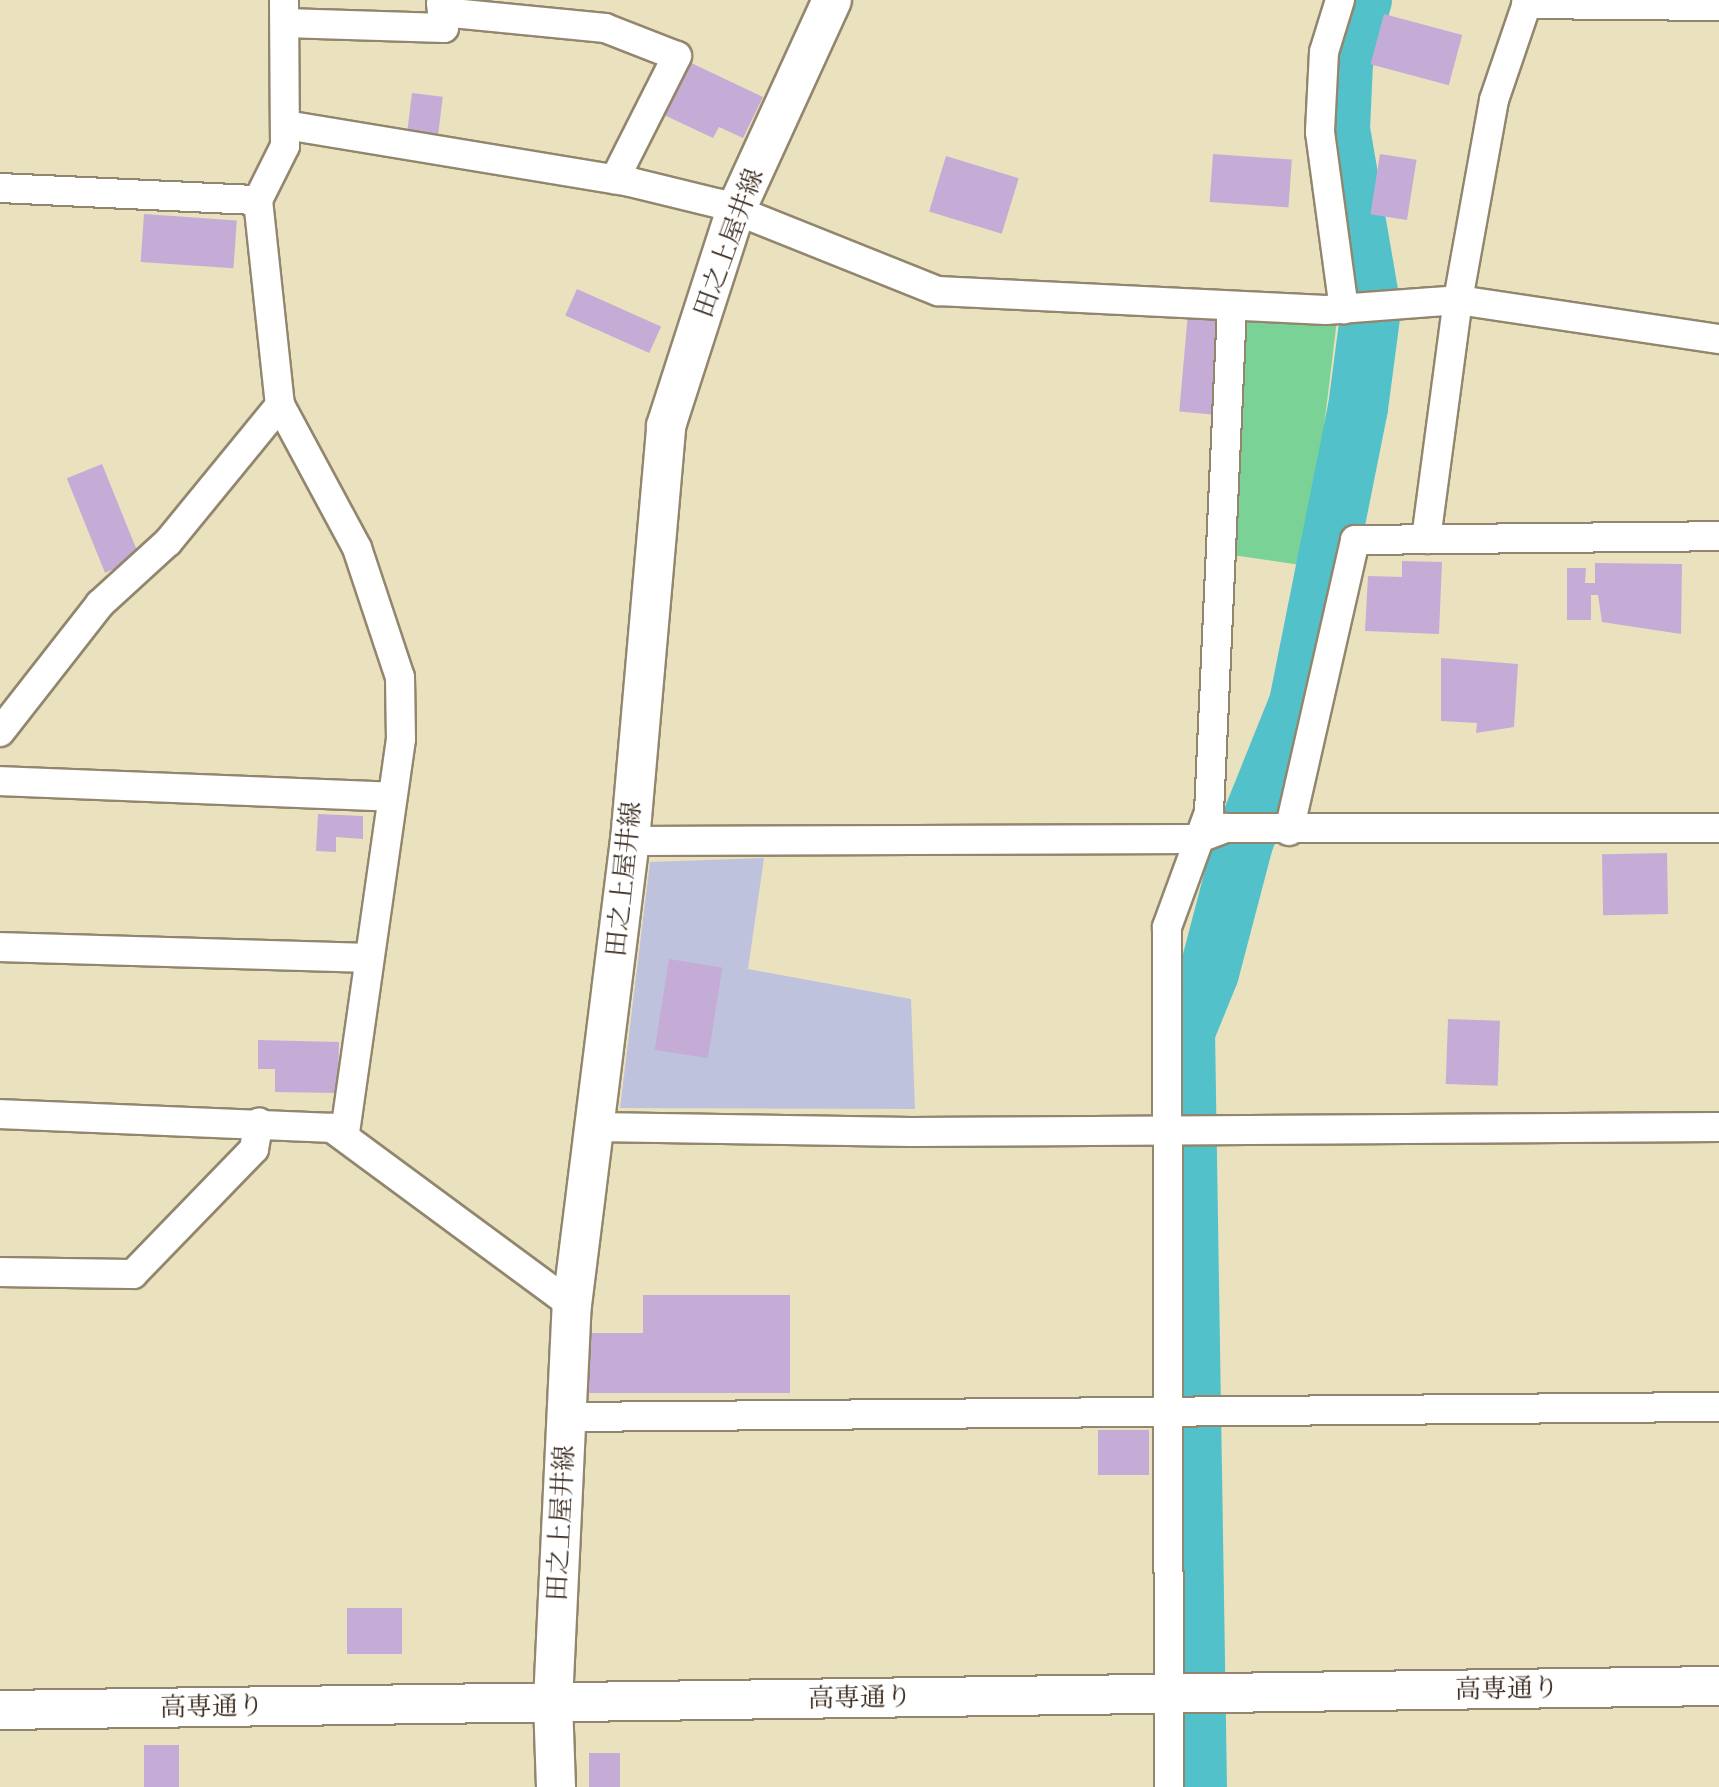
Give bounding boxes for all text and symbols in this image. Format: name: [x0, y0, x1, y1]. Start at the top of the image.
street label: 田之上屋井線: [688, 164, 770, 322]
street label: 田之上屋井線: [600, 800, 648, 958]
street label: 田之上屋井線: [541, 1444, 581, 1602]
street label: 高専通り: [1455, 1672, 1559, 1706]
street label: 高専通り: [808, 1681, 912, 1715]
street label: 高専通り: [160, 1690, 264, 1724]

